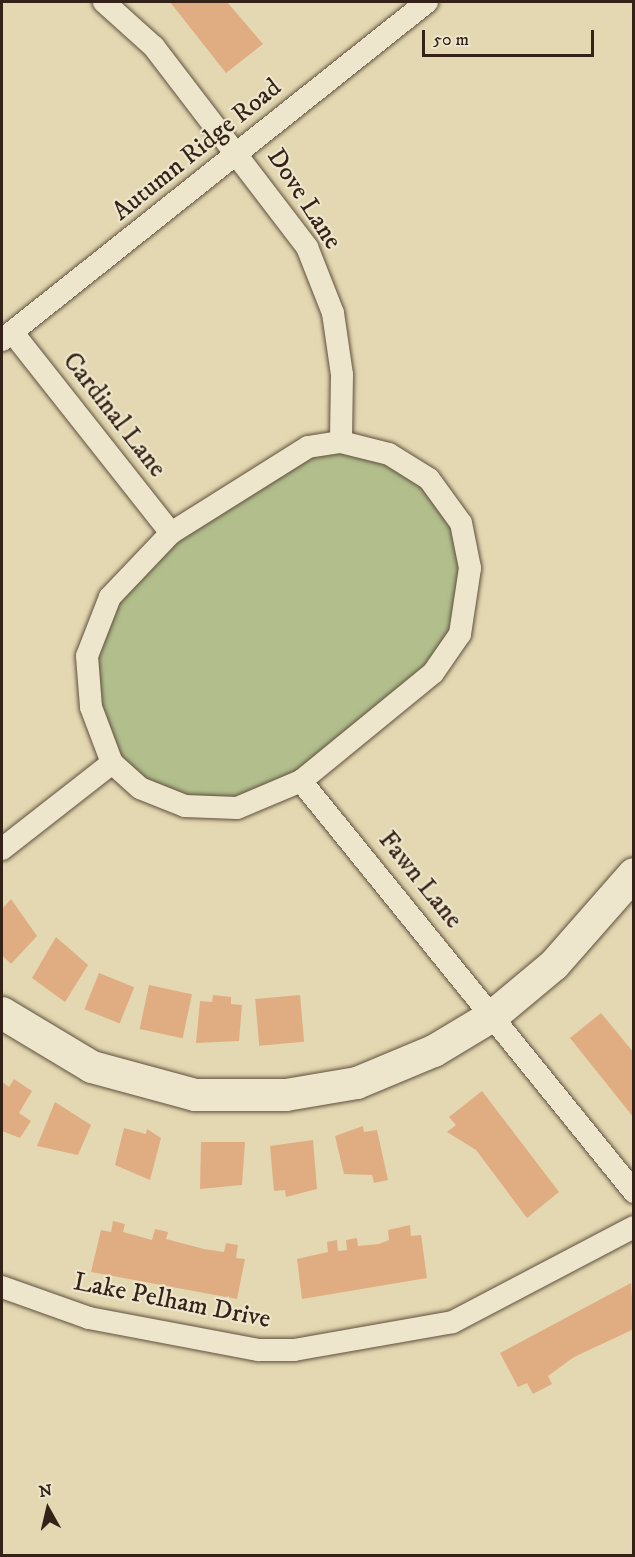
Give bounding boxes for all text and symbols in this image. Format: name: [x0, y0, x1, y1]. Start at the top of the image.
scale bar: [425, 18, 598, 56]
text: 50 m: [433, 29, 469, 51]
street label: Autumn Ridge Road: [106, 72, 288, 228]
street label: Dove Lane: [260, 143, 348, 255]
street label: Cardinal Lane: [56, 346, 172, 484]
street label: Fawn Lane: [371, 825, 469, 935]
street label: Lake Pelham Drive: [71, 1267, 273, 1335]
north arrow: [18, 1479, 78, 1539]
text: N: [38, 1480, 53, 1502]

